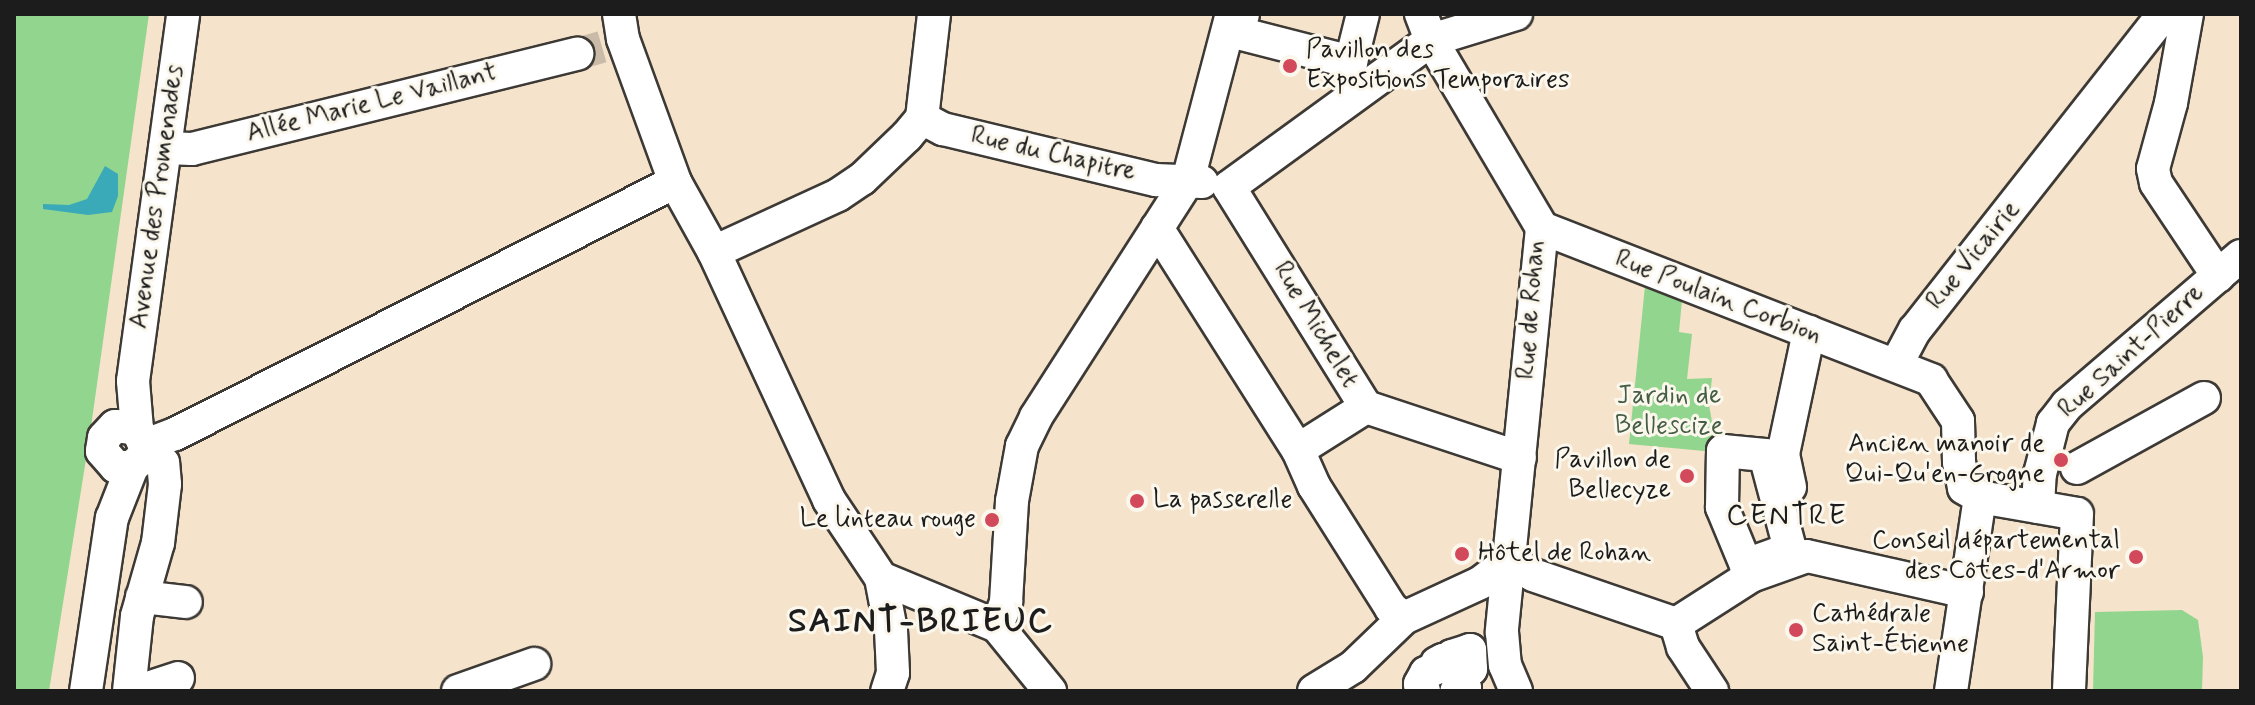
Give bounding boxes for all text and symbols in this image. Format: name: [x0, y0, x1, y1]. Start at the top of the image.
place label: Pavillon des Expositions Temporaires: [1306, 35, 1567, 96]
marker: Pavillon des Expositions Temporaires: [1281, 57, 1299, 75]
street label: Allée Marie Le Vaillant: [245, 58, 499, 150]
street label: Avenue des Promenades: [124, 63, 192, 331]
street label: Rue du Chapitre: [964, 120, 1142, 190]
street label: Rue Vicairie: [1921, 196, 2027, 316]
street label: Rue de Rohan: [1511, 234, 1553, 386]
street label: Rue Poulain Corbion: [1611, 245, 1825, 351]
street label: Rue Michelet: [1265, 256, 1365, 394]
street label: Rue Saint-Pierre: [2053, 279, 2211, 425]
park label: Jardin de Bellescize: [1615, 381, 1723, 442]
place label: Ancien manoir de Qui-Qu'en-Grogne: [1845, 429, 2045, 490]
place label: Pavillon de Bellecyze: [1556, 445, 1671, 506]
marker: Ancien manoir de Qui-Qu'en-Grogne: [2052, 451, 2070, 469]
marker: Pavillon de Bellecyze: [1678, 467, 1696, 485]
place label: La passerelle: [1153, 485, 1293, 517]
marker: La passerelle: [1128, 492, 1146, 510]
district label: CENTRE: [1722, 498, 1852, 534]
place label: Le linteau rouge: [800, 504, 976, 536]
marker: Le linteau rouge: [983, 511, 1001, 529]
place label: Conseil départemental des Côtes-d'Armor: [1873, 526, 2120, 588]
place label: Hôtel de Rohan: [1478, 538, 1651, 570]
marker: Hôtel de Rohan: [1453, 545, 1471, 563]
marker: Conseil départemental des Côtes-d'Armor: [2127, 548, 2145, 566]
place label: Cathédrale Saint-Étienne: [1812, 599, 1969, 660]
district label: SAINT-BRIEUC: [784, 602, 1058, 642]
marker: Cathédrale Saint-Étienne: [1787, 621, 1805, 639]

